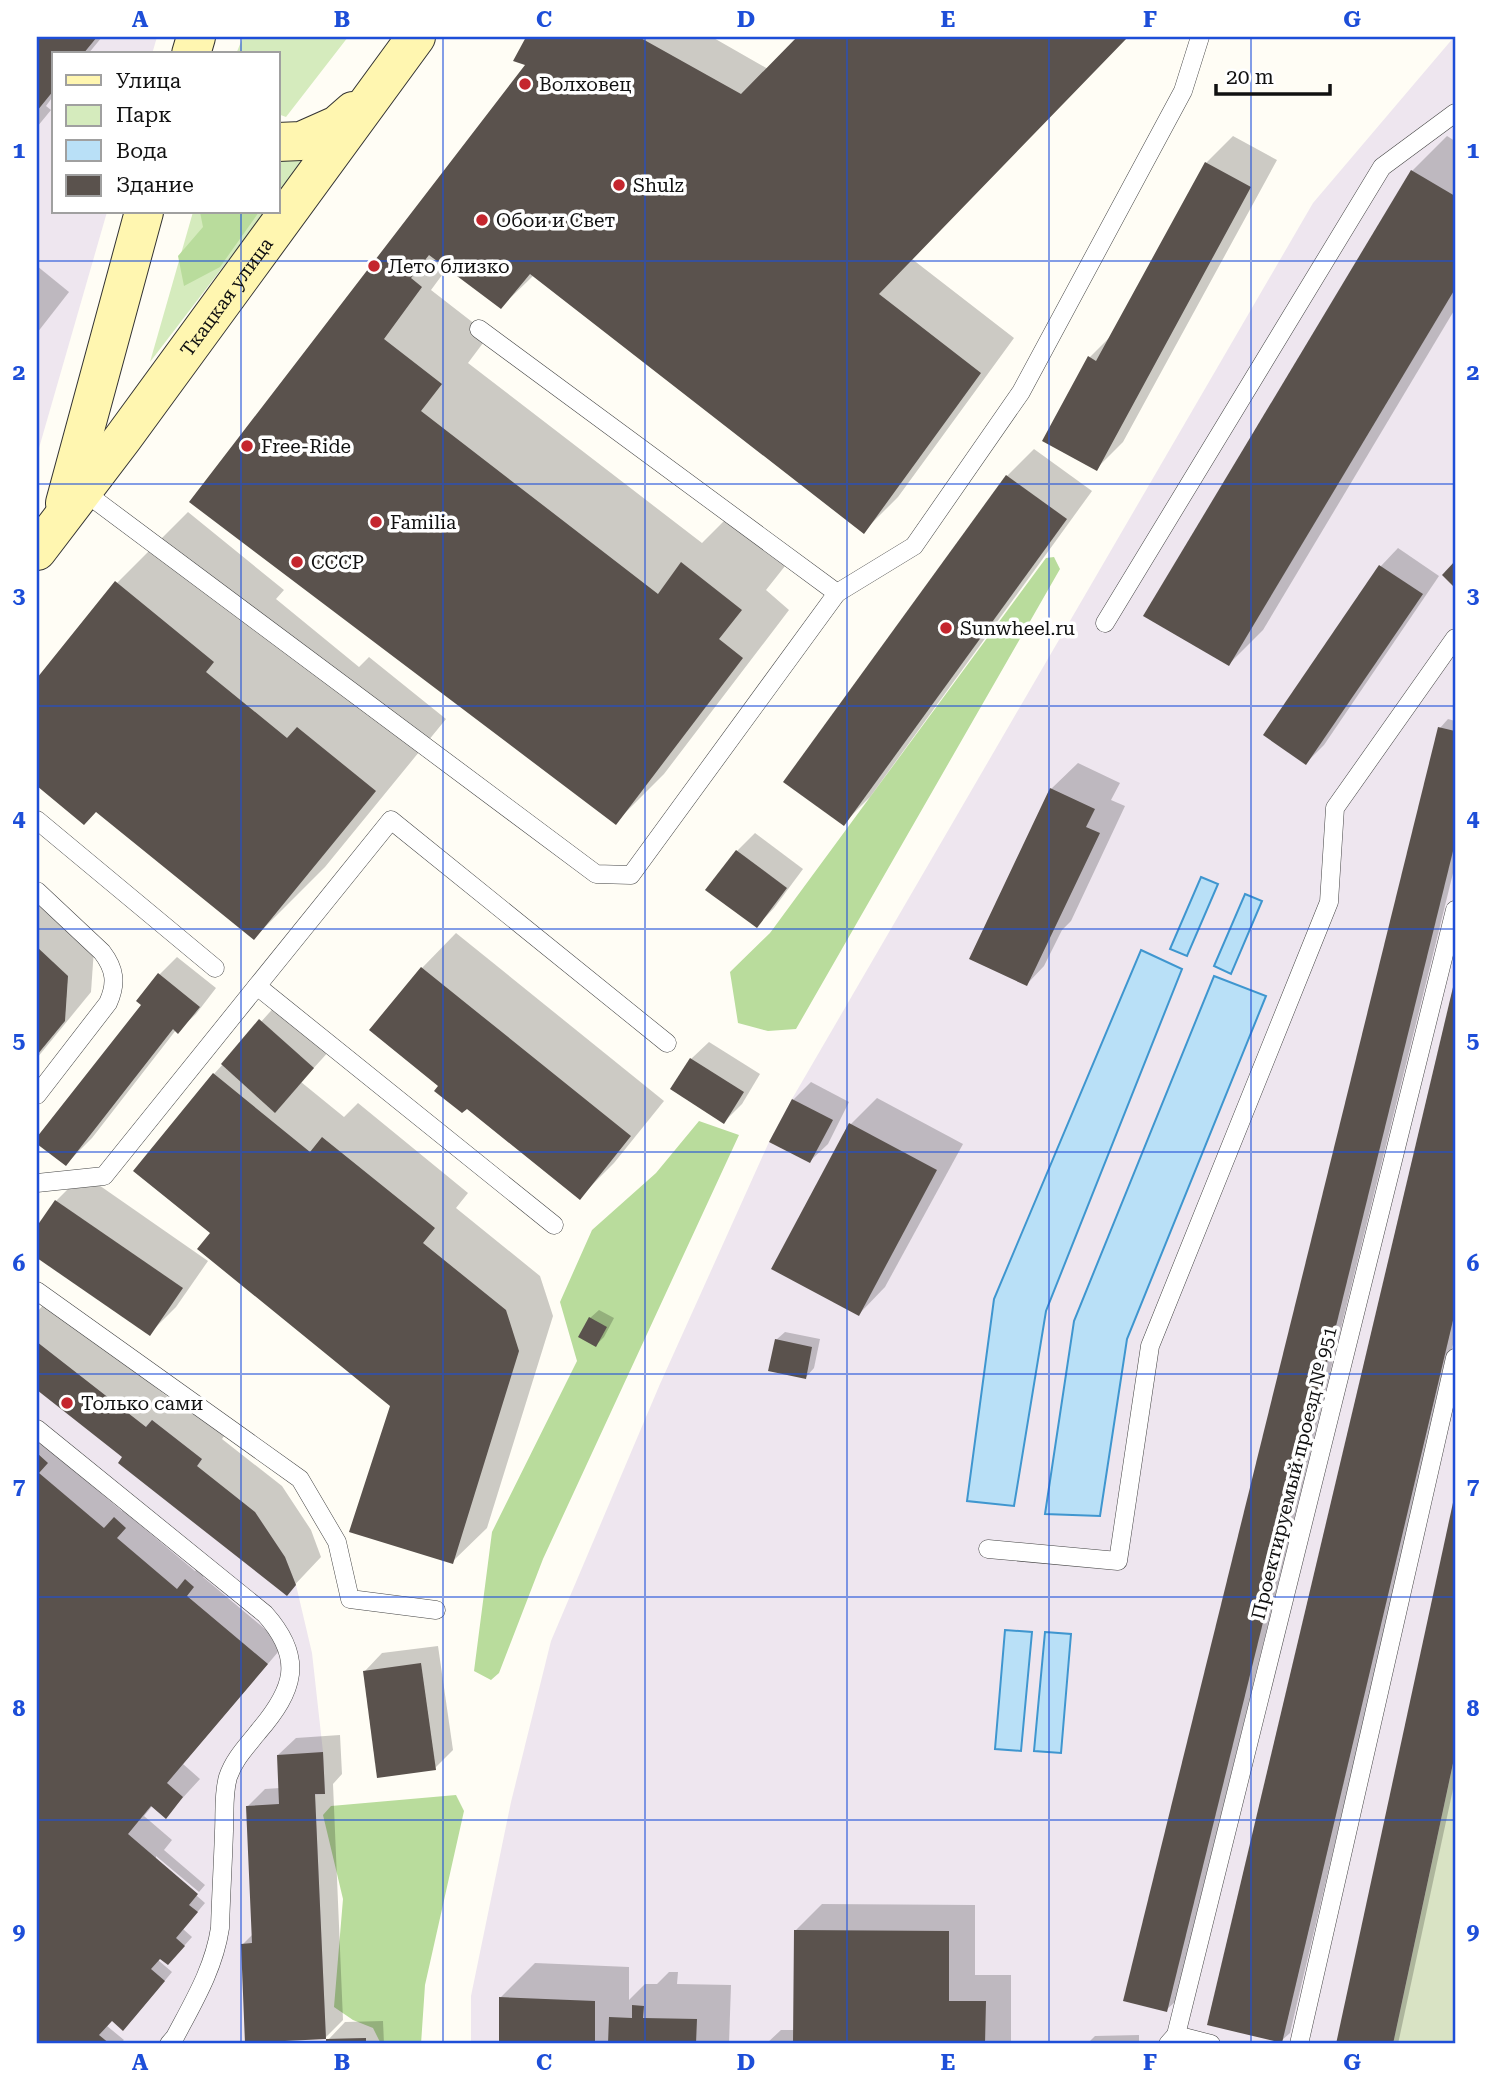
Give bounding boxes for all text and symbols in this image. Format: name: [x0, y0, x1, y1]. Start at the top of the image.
text: A: [132, 6, 149, 33]
text: B: [334, 6, 350, 33]
text: C: [536, 6, 552, 33]
text: D: [737, 6, 755, 33]
text: E: [941, 6, 955, 33]
text: F: [1143, 6, 1157, 33]
text: G: [1343, 6, 1361, 33]
legend: [52, 52, 280, 214]
scale bar: [1216, 52, 1329, 96]
text: 20 m: [1226, 65, 1274, 89]
text: Улица: [116, 69, 182, 93]
place label: Волховец: [539, 73, 632, 96]
marker: Волховец: [517, 76, 533, 92]
text: Парк: [116, 103, 172, 127]
text: 1: [13, 137, 26, 164]
text: 1: [1467, 137, 1480, 164]
text: Вода: [116, 139, 168, 163]
text: Здание: [116, 173, 194, 197]
place label: Shulz: [633, 174, 684, 197]
marker: Shulz: [611, 177, 627, 193]
place label: Обои и Свет: [496, 209, 616, 232]
marker: Обои и Свет: [474, 212, 490, 228]
street label: Ткацкая улица: [175, 232, 278, 361]
place label: Лето близко: [388, 255, 510, 278]
marker: Лето близко: [366, 258, 382, 274]
text: 2: [13, 359, 25, 386]
text: 2: [1467, 359, 1479, 386]
place label: Free-Ride: [261, 435, 351, 458]
marker: Free-Ride: [239, 438, 255, 454]
place label: Familia: [390, 511, 457, 534]
marker: Familia: [368, 514, 384, 530]
place label: СССР: [311, 551, 364, 574]
marker: СССР: [289, 554, 305, 570]
text: 3: [13, 582, 26, 609]
text: 3: [1467, 582, 1480, 609]
place label: Sunwheel.ru: [960, 617, 1075, 640]
marker: Sunwheel.ru: [938, 620, 954, 636]
text: 4: [13, 805, 26, 832]
text: 4: [1467, 805, 1480, 832]
text: 5: [13, 1027, 26, 1054]
text: 5: [1467, 1027, 1480, 1054]
text: 6: [13, 1250, 26, 1277]
text: 6: [1467, 1250, 1480, 1277]
street label: Проектируемый проезд № 951: [1246, 1324, 1342, 1622]
place label: Только сами: [81, 1392, 203, 1415]
marker: Только сами: [59, 1395, 75, 1411]
text: 7: [13, 1473, 26, 1500]
text: 7: [1467, 1473, 1480, 1500]
text: 8: [13, 1695, 26, 1722]
text: 8: [1467, 1695, 1480, 1722]
text: 9: [13, 1918, 26, 1945]
text: 9: [1467, 1918, 1480, 1945]
text: A: [132, 2049, 149, 2076]
text: B: [334, 2049, 350, 2076]
text: C: [536, 2049, 552, 2076]
text: D: [737, 2049, 755, 2076]
text: E: [941, 2049, 955, 2076]
text: F: [1143, 2049, 1157, 2076]
text: G: [1343, 2049, 1361, 2076]

